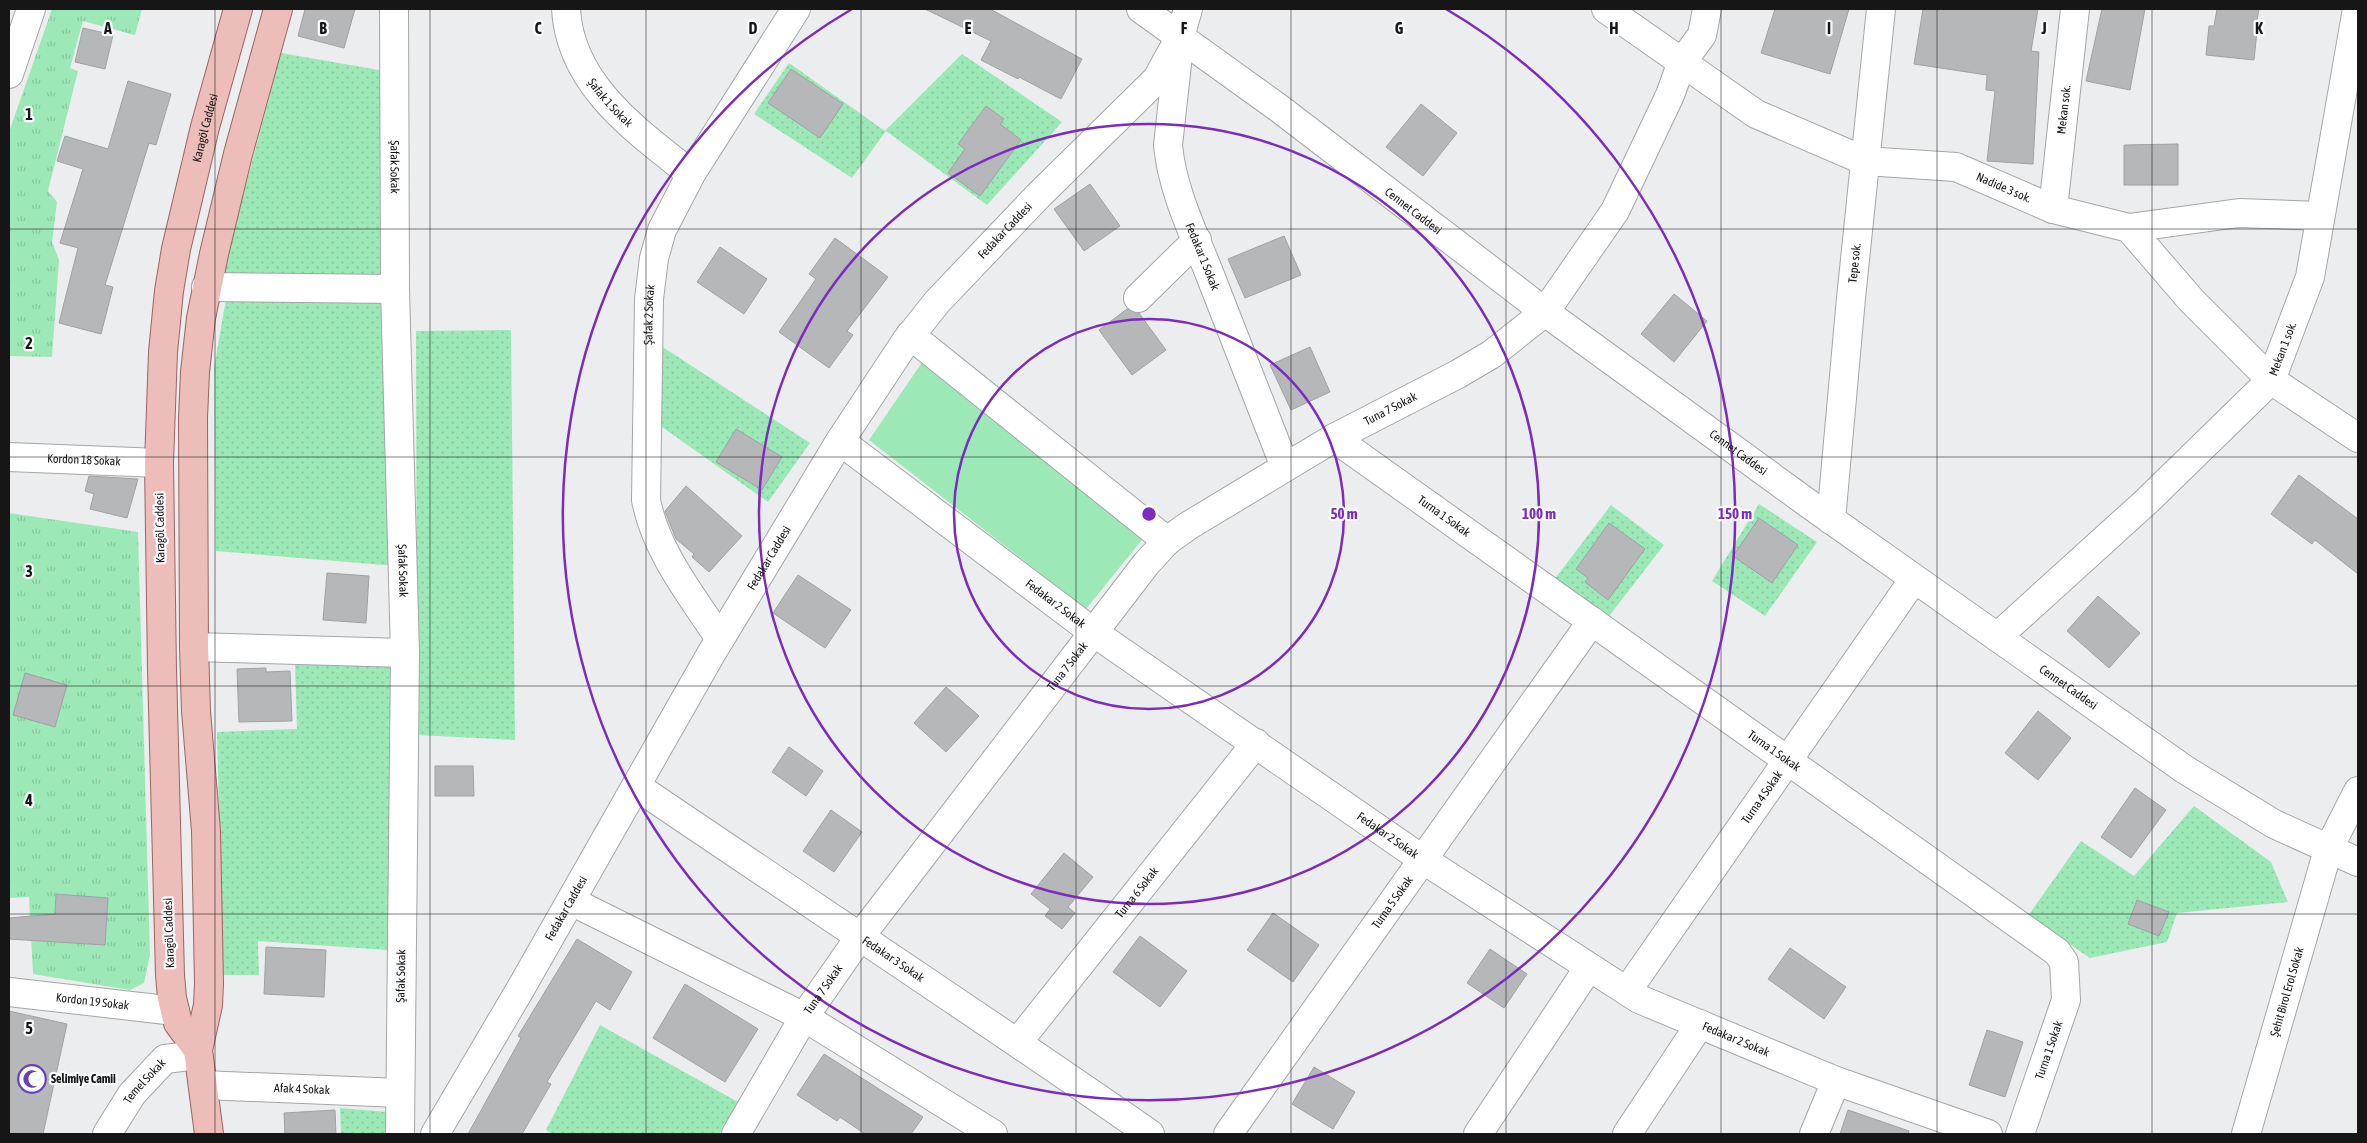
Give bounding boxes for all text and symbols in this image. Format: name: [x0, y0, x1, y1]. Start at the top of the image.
text: A: [103, 19, 112, 37]
text: B: [319, 19, 327, 37]
text: C: [534, 19, 542, 37]
text: D: [749, 19, 758, 37]
text: E: [965, 19, 972, 37]
text: F: [1181, 19, 1188, 37]
text: G: [1395, 19, 1404, 37]
text: H: [1609, 19, 1619, 37]
text: I: [1827, 19, 1831, 37]
text: J: [2040, 19, 2047, 37]
text: K: [2255, 19, 2263, 37]
street label: Şafak 1 Sokak: [585, 76, 636, 130]
street label: Mekan sok.: [2054, 84, 2074, 135]
street label: Karagöl Caddesi: [190, 92, 221, 164]
text: 1: [25, 105, 33, 123]
street label: Şafak Sokak: [387, 140, 402, 194]
street label: Nadide 3 sok.: [1974, 170, 2033, 206]
street label: Cennet Caddesi: [1382, 185, 1444, 237]
street label: Fedakar Caddesi: [975, 200, 1035, 262]
street label: Fedakar 1 Sokak: [1183, 221, 1223, 293]
street label: Tepe sok.: [1846, 242, 1864, 284]
street label: Şafak 2 Sokak: [641, 283, 658, 345]
street label: Mekan 1 sok.: [2266, 320, 2299, 378]
text: 2: [25, 334, 33, 352]
street label: Tuna 7 Sokak: [1362, 389, 1420, 428]
street label: Cennet Caddesi: [1707, 427, 1770, 478]
street label: Kordon 18 Sokak: [47, 452, 122, 468]
street label: Karagöl Caddesi: [152, 493, 168, 563]
street label: Turna 1 Sokak: [1415, 493, 1474, 540]
centre of rings: [1140, 505, 1158, 523]
text: 50 m: [1331, 505, 1358, 522]
text: 100 m: [1522, 505, 1556, 522]
text: 150 m: [1718, 505, 1752, 522]
street label: Fedakar Caddesi: [744, 523, 794, 592]
street label: Şafak Sokak: [395, 544, 410, 598]
text: 3: [25, 562, 33, 580]
street label: Fedakar 2 Sokak: [1023, 577, 1089, 631]
street label: Tuna 7 Sokak: [1044, 639, 1091, 693]
street label: Cennet Caddesi: [2037, 662, 2100, 713]
street label: Turna 1 Sokak: [1745, 727, 1804, 775]
street label: Turna 4 Sokak: [1739, 768, 1786, 826]
text: 4: [24, 791, 33, 809]
street label: Fedakar 2 Sokak: [1354, 809, 1422, 862]
street label: Turna 6 Sokak: [1112, 864, 1162, 921]
street label: Turna 5 Sokak: [1369, 873, 1416, 931]
street label: Fedakar Caddesi: [542, 874, 590, 943]
street label: Karagöl Caddesi: [161, 898, 177, 968]
street label: Fedakar 3 Sokak: [860, 933, 927, 985]
street label: Şehit Birol Erol Sokak: [2267, 945, 2307, 1038]
street label: Şafak Sokak: [394, 949, 408, 1003]
street label: Tuna 7 Sokak: [801, 961, 846, 1017]
street label: Kordon 19 Sokak: [55, 990, 130, 1013]
street label: Turna 1 Sokak: [2032, 1018, 2066, 1081]
text: 5: [25, 1019, 33, 1037]
street label: Fedakar 2 Sokak: [1700, 1019, 1772, 1060]
street label: Temel Sokak: [121, 1055, 169, 1106]
mosque icon: Selimiye Camii: [17, 1064, 47, 1094]
place label: Selimiye Camii: [51, 1072, 116, 1086]
street label: Afak 4 Sokak: [274, 1081, 331, 1097]

